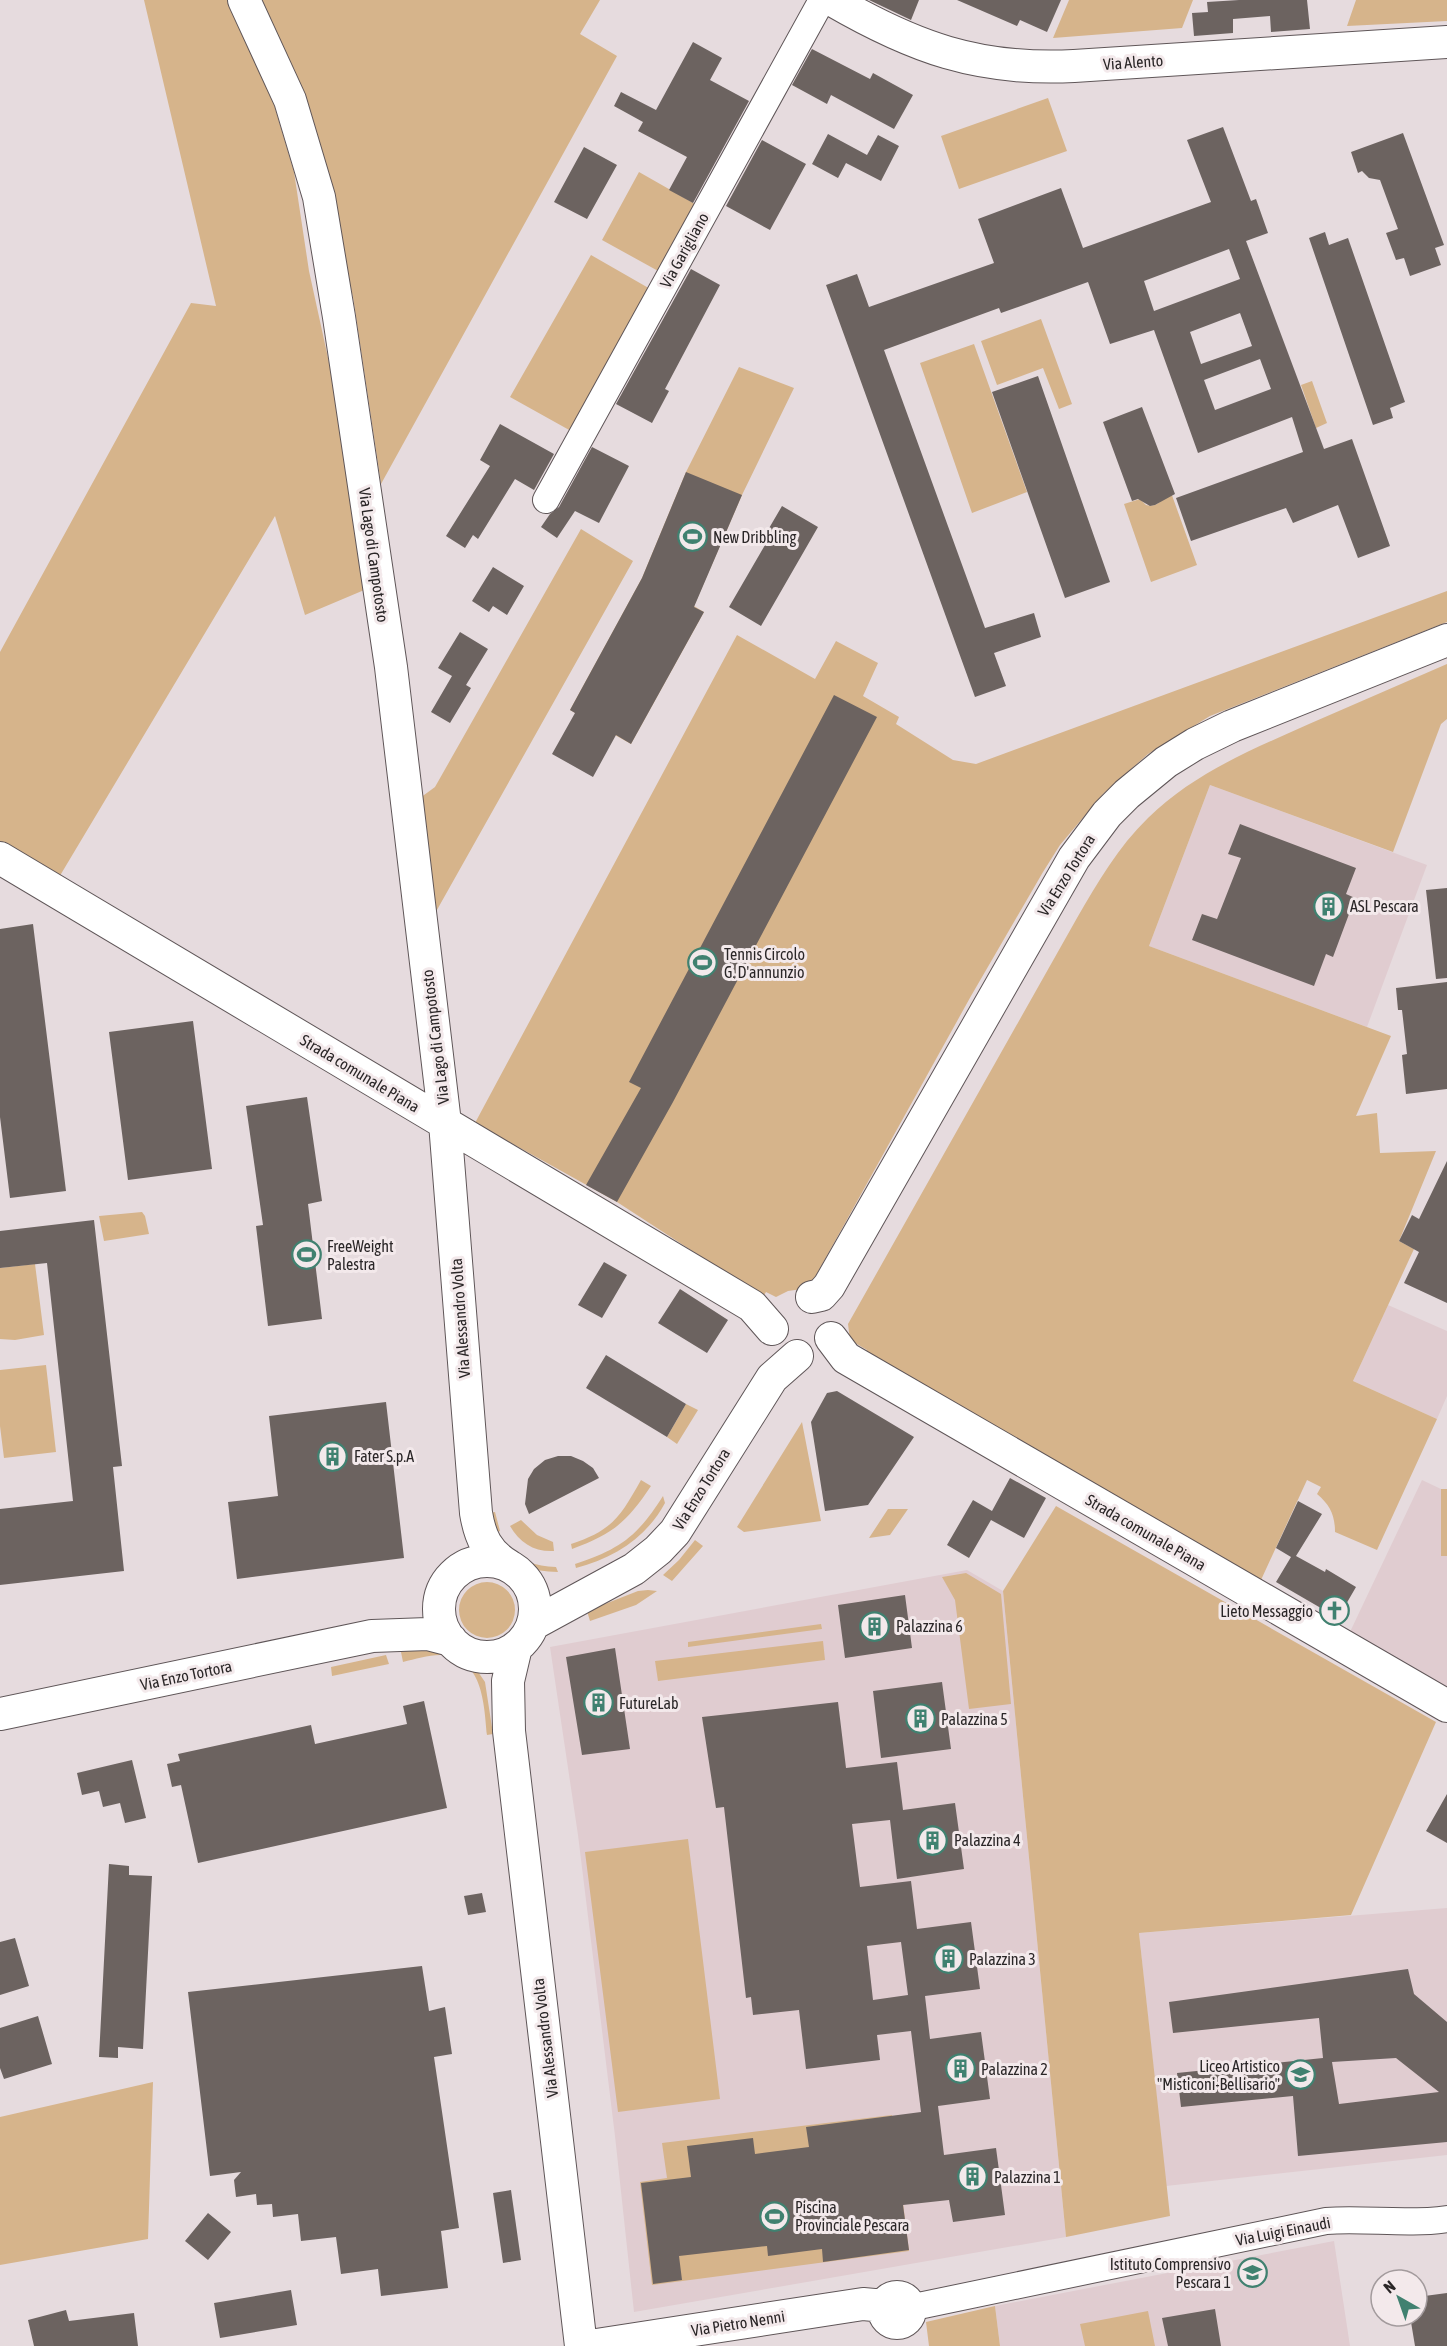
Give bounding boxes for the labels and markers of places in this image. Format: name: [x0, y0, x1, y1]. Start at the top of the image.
sports icon: New Dribbling: [676, 521, 708, 553]
place label: New Dribbling: [713, 528, 796, 547]
building icon: ASL Pescara: [1313, 890, 1345, 922]
place label: ASL Pescara: [1350, 897, 1419, 915]
place label: Tennis Circolo G. D'annunzio: [724, 945, 805, 981]
sports icon: Tennis Circolo G. D'annunzio: [687, 947, 719, 979]
place label: FreeWeight Palestra: [327, 1237, 394, 1273]
sports icon: FreeWeight Palestra: [290, 1239, 322, 1271]
building icon: Fater S.p.A: [317, 1440, 349, 1472]
place label: Fater S.p.A: [354, 1447, 414, 1466]
church icon: Lieto Messaggio: [1318, 1595, 1350, 1627]
place label: Lieto Messaggio: [1220, 1602, 1313, 1621]
building icon: Palazzina 6: [859, 1610, 891, 1642]
place label: Palazzina 6: [896, 1617, 963, 1635]
building icon: FutureLab: [582, 1687, 614, 1719]
place label: FutureLab: [619, 1694, 679, 1712]
building icon: Palazzina 5: [904, 1703, 936, 1735]
place label: Palazzina 5: [941, 1710, 1008, 1728]
building icon: Palazzina 4: [917, 1824, 949, 1856]
place label: Palazzina 4: [954, 1831, 1021, 1849]
building icon: Palazzina 3: [932, 1943, 964, 1975]
place label: Palazzina 3: [969, 1950, 1036, 1968]
building icon: Palazzina 2: [944, 2053, 976, 2085]
place label: Liceo Artistico "Misticoni-Bellisario": [1157, 2057, 1280, 2093]
school or university icon: Liceo Artistico "Misticoni-Bellisario": [1285, 2059, 1317, 2091]
place label: Palazzina 2: [981, 2060, 1048, 2078]
building icon: Palazzina 1: [957, 2161, 989, 2193]
place label: Palazzina 1: [994, 2168, 1061, 2186]
place label: Piscina Provinciale Pescara: [795, 2198, 909, 2234]
sports icon: Piscina Provinciale Pescara: [758, 2200, 790, 2232]
place label: Istituto Comprensivo Pescara 1: [1110, 2255, 1231, 2291]
school or university icon: Istituto Comprensivo Pescara 1: [1236, 2257, 1268, 2289]

